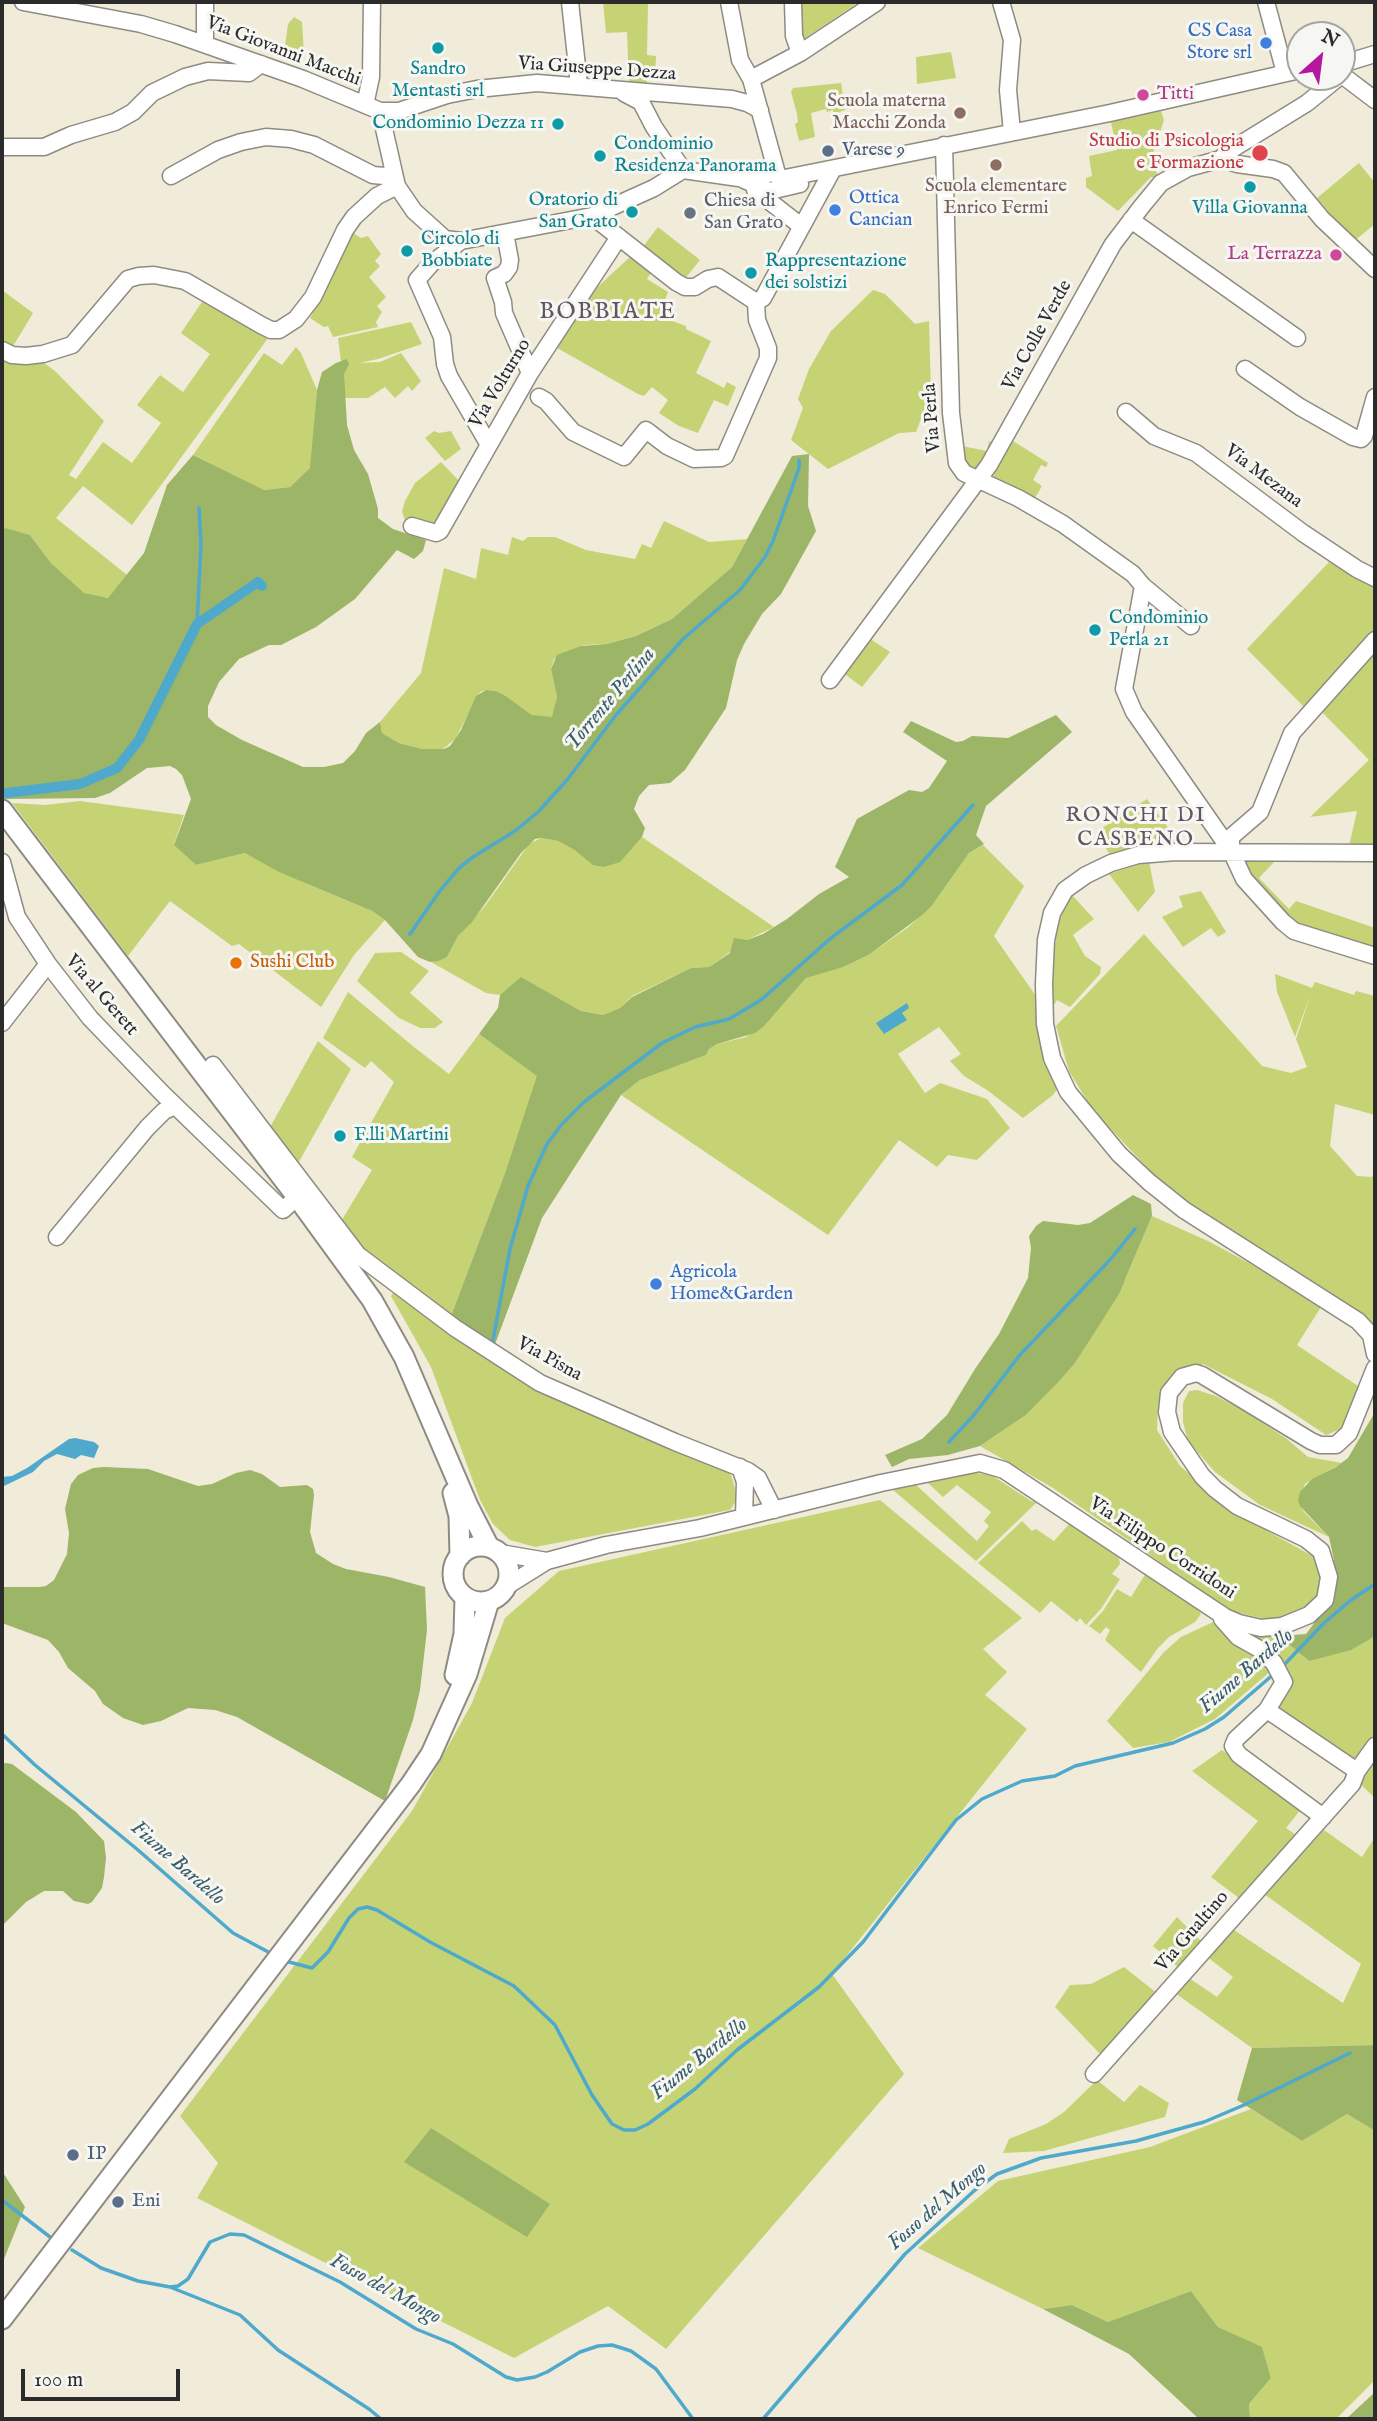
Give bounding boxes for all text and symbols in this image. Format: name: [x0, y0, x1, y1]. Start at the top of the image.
street label: Via Giovanni Macchi: [203, 12, 363, 92]
place label: CS Casa Store srl: [1187, 21, 1252, 65]
north arrow: [1286, 21, 1356, 91]
text: N: [1317, 25, 1343, 54]
marker: CS Casa Store srl: [1258, 35, 1274, 51]
marker: Sandro Mentasti srl: [430, 40, 446, 56]
street label: Via Giuseppe Dezza: [517, 53, 677, 87]
place label: Sandro Mentasti srl: [392, 59, 484, 103]
place label: Titti: [1157, 84, 1194, 106]
marker: Titti: [1135, 87, 1151, 103]
place label: Scuola materna Macchi Zonda: [827, 91, 946, 135]
marker: Scuola materna Macchi Zonda: [952, 105, 968, 121]
place label: Condominio Dezza 11: [372, 113, 544, 135]
marker: Condominio Dezza 11: [550, 116, 566, 132]
place label: Studio di Psicologia e Formazione: [1089, 131, 1244, 175]
place label: Condominio Residenza Panorama: [614, 134, 776, 178]
place label: Varese 9: [842, 140, 905, 162]
marker: Varese 9: [820, 143, 836, 159]
marker: Studio di Psicologia e Formazione: [1250, 143, 1270, 163]
marker: Condominio Residenza Panorama: [592, 148, 608, 164]
marker: Scuola elementare Enrico Fermi: [988, 157, 1004, 173]
place label: Scuola elementare Enrico Fermi: [925, 176, 1067, 220]
marker: Villa Giovanna: [1242, 179, 1258, 195]
place label: Ottica Cancian: [849, 188, 912, 232]
place label: Oratorio di San Grato: [529, 190, 618, 234]
place label: Chiesa di San Grato: [704, 191, 783, 235]
place label: Villa Giovanna: [1192, 198, 1308, 220]
marker: Ottica Cancian: [827, 202, 843, 218]
marker: Oratorio di San Grato: [624, 204, 640, 220]
marker: Chiesa di San Grato: [682, 205, 698, 221]
place label: Circolo di Bobbiate: [421, 229, 500, 273]
marker: Circolo di Bobbiate: [399, 243, 415, 259]
place label: La Terrazza: [1227, 244, 1322, 266]
marker: La Terrazza: [1328, 247, 1344, 263]
place label: Rappresentazione dei solstizi: [765, 251, 907, 295]
marker: Rappresentazione dei solstizi: [743, 265, 759, 281]
street label: Via Colle Verde: [998, 277, 1078, 395]
district label: BOBBIATE: [540, 299, 676, 327]
street label: Via Volturno: [465, 335, 537, 433]
street label: Via Perla: [919, 382, 947, 454]
street label: Via Mezana: [1220, 440, 1306, 514]
place label: Condominio Perla 21: [1109, 608, 1208, 652]
marker: Condominio Perla 21: [1087, 622, 1103, 638]
water label: Torrente Perlina: [561, 643, 661, 757]
district label: RONCHI DI CASBENO: [1067, 804, 1205, 854]
street label: Via al Gerett: [60, 951, 142, 1041]
place label: Sushi Club: [250, 952, 334, 974]
marker: Sushi Club: [228, 955, 244, 971]
place label: F.lli Martini: [354, 1125, 449, 1147]
marker: F.lli Martini: [332, 1128, 348, 1144]
place label: Agricola Home&Garden: [670, 1262, 793, 1306]
marker: Agricola Home&Garden: [648, 1276, 664, 1292]
street label: Via Pisna: [512, 1333, 586, 1387]
street label: Via Filippo Corridoni: [1084, 1493, 1240, 1605]
water label: Fiume Bardello: [1195, 1624, 1299, 1720]
water label: Fiume Bardello: [125, 1816, 229, 1912]
street label: Via Gualtino: [1152, 1887, 1234, 1977]
water label: Fiume Bardello: [647, 2013, 753, 2107]
place label: IP: [87, 2144, 106, 2166]
marker: IP: [65, 2147, 81, 2163]
water label: Fosso del Mongo: [883, 2157, 993, 2257]
place label: Eni: [132, 2191, 160, 2213]
marker: Eni: [110, 2194, 126, 2210]
water label: Fosso del Mongo: [325, 2249, 445, 2331]
scale bar: [24, 2354, 184, 2398]
text: 100 m: [34, 2367, 83, 2394]

